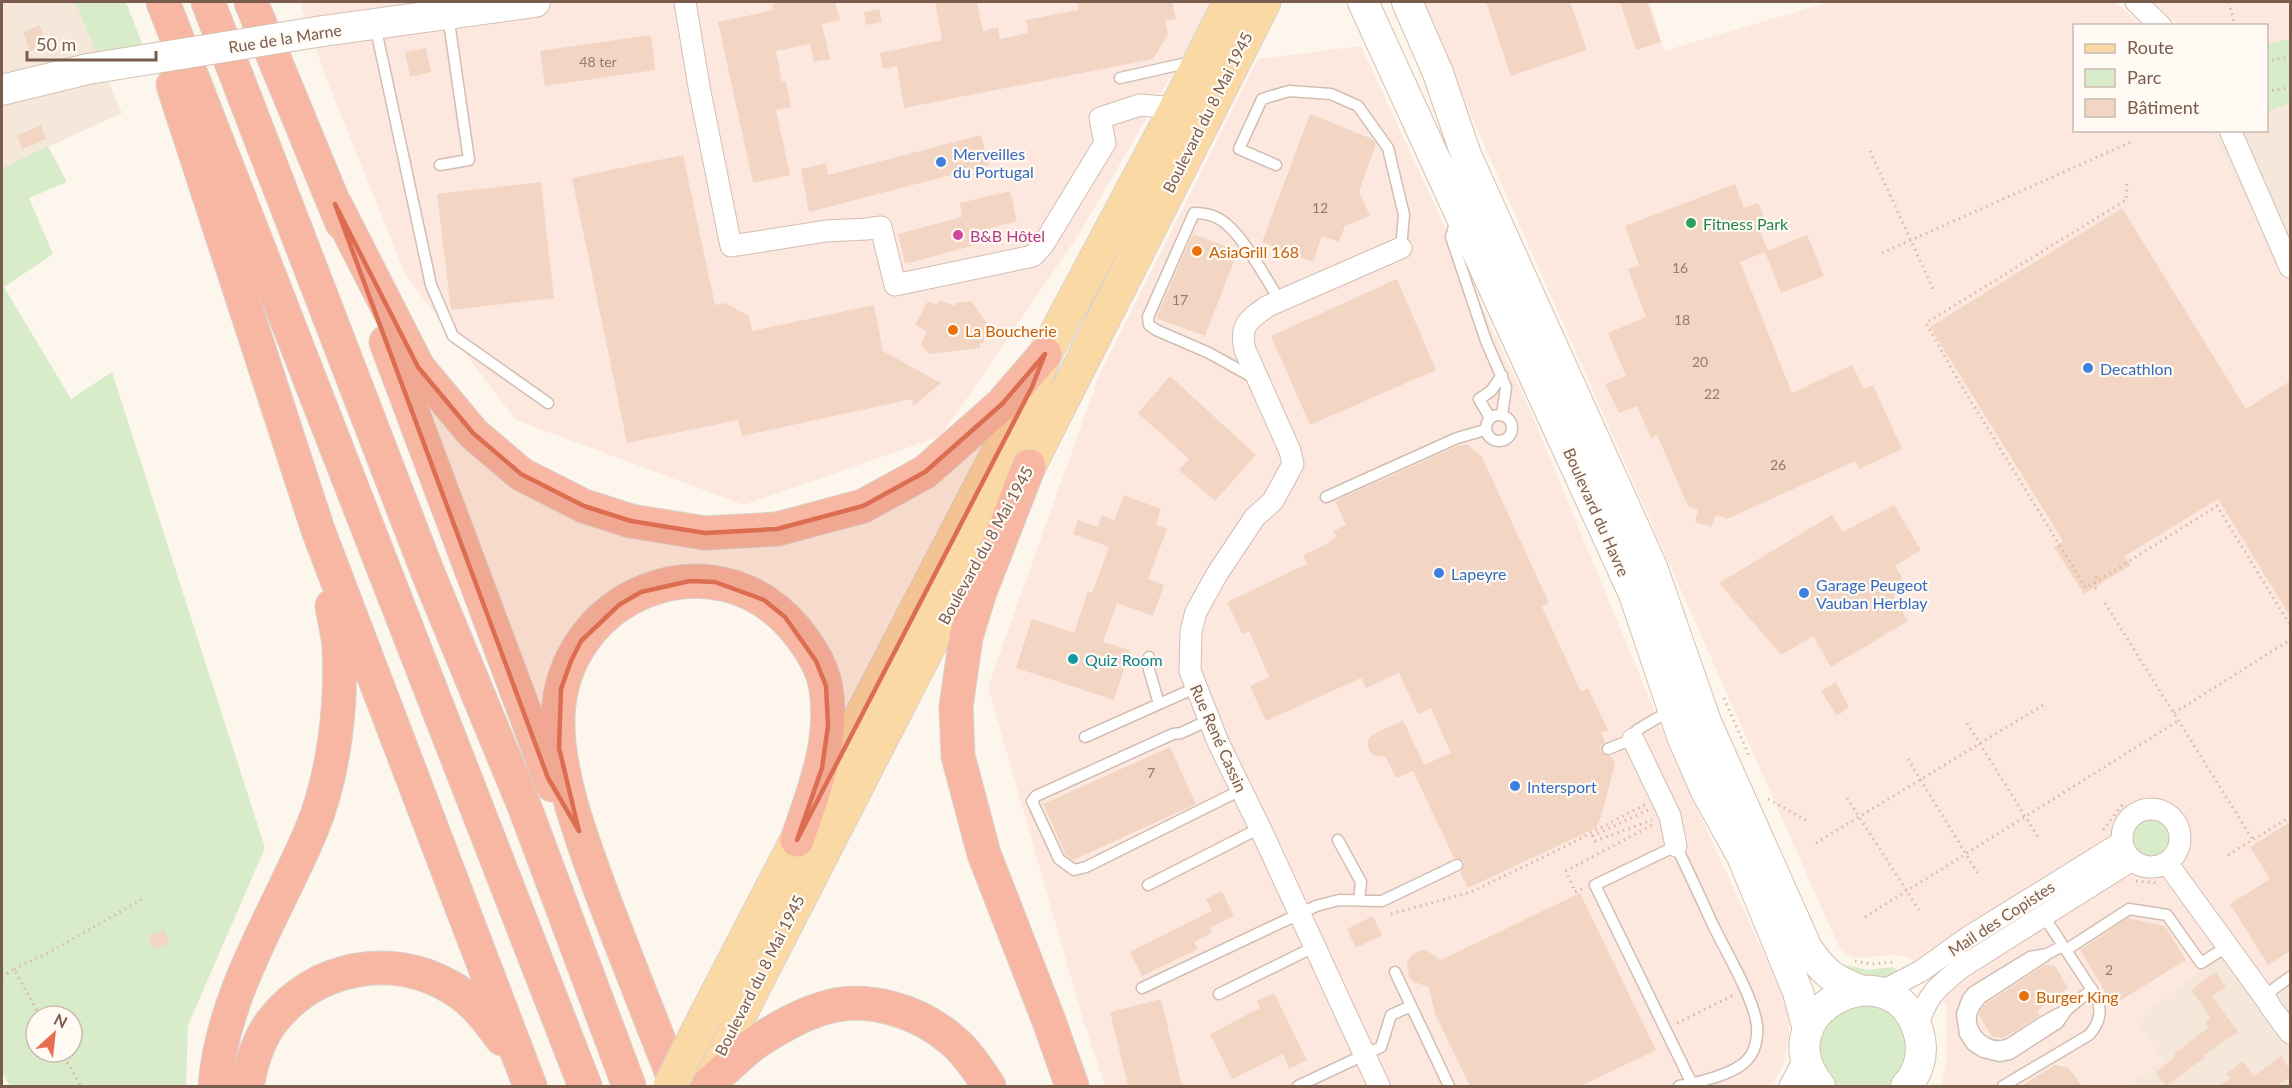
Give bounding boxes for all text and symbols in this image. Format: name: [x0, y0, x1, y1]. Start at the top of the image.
street label: Rue de la Marne: [227, 20, 343, 56]
scale bar: [27, 24, 156, 62]
legend: [2073, 24, 2268, 132]
street label: Boulevard du 8 Mai 1945: [1158, 28, 1256, 196]
text: 50 m: [36, 33, 76, 55]
text: Route: [2127, 36, 2174, 58]
house number: 48 ter: [579, 53, 617, 70]
text: Parc: [2127, 66, 2162, 88]
text: Bâtiment: [2127, 96, 2200, 118]
place label: Merveilles du Portugal: [953, 144, 1034, 181]
marker: Merveilles du Portugal: [934, 155, 948, 169]
house number: 12: [1312, 199, 1328, 216]
place label: Fitness Park: [1703, 214, 1789, 233]
marker: Fitness Park: [1684, 216, 1698, 230]
place label: B&B Hôtel: [970, 226, 1045, 245]
marker: B&B Hôtel: [951, 228, 965, 242]
place label: AsiaGrill 168: [1209, 242, 1299, 261]
marker: AsiaGrill 168: [1190, 244, 1204, 258]
house number: 16: [1672, 259, 1688, 276]
house number: 17: [1172, 291, 1188, 308]
house number: 18: [1674, 311, 1690, 328]
place label: La Boucherie: [965, 321, 1057, 340]
marker: La Boucherie: [946, 323, 960, 337]
house number: 20: [1692, 353, 1708, 370]
place label: Decathlon: [2100, 359, 2172, 378]
marker: Decathlon: [2081, 361, 2095, 375]
house number: 22: [1704, 385, 1720, 402]
street label: Boulevard du Havre: [1560, 445, 1634, 579]
house number: 26: [1770, 456, 1786, 473]
street label: Boulevard du 8 Mai 1945: [934, 463, 1036, 627]
place label: Lapeyre: [1451, 564, 1507, 583]
marker: Lapeyre: [1432, 566, 1446, 580]
place label: Garage Peugeot Vauban Herblay: [1816, 575, 1928, 612]
marker: Garage Peugeot Vauban Herblay: [1797, 586, 1811, 600]
place label: Quiz Room: [1085, 650, 1163, 669]
marker: Quiz Room: [1066, 652, 1080, 666]
street label: Rue René Cassin: [1187, 681, 1251, 795]
house number: 7: [1147, 764, 1155, 781]
place label: Intersport: [1527, 777, 1597, 796]
marker: Intersport: [1508, 779, 1522, 793]
street label: Mail des Copistes: [1944, 876, 2058, 959]
street label: Boulevard du 8 Mai 1945: [710, 891, 808, 1059]
house number: 2: [2105, 961, 2113, 978]
place label: Burger King: [2036, 987, 2119, 1006]
marker: Burger King: [2017, 989, 2031, 1003]
north arrow: [24, 1004, 84, 1064]
text: N: [51, 1009, 71, 1031]

